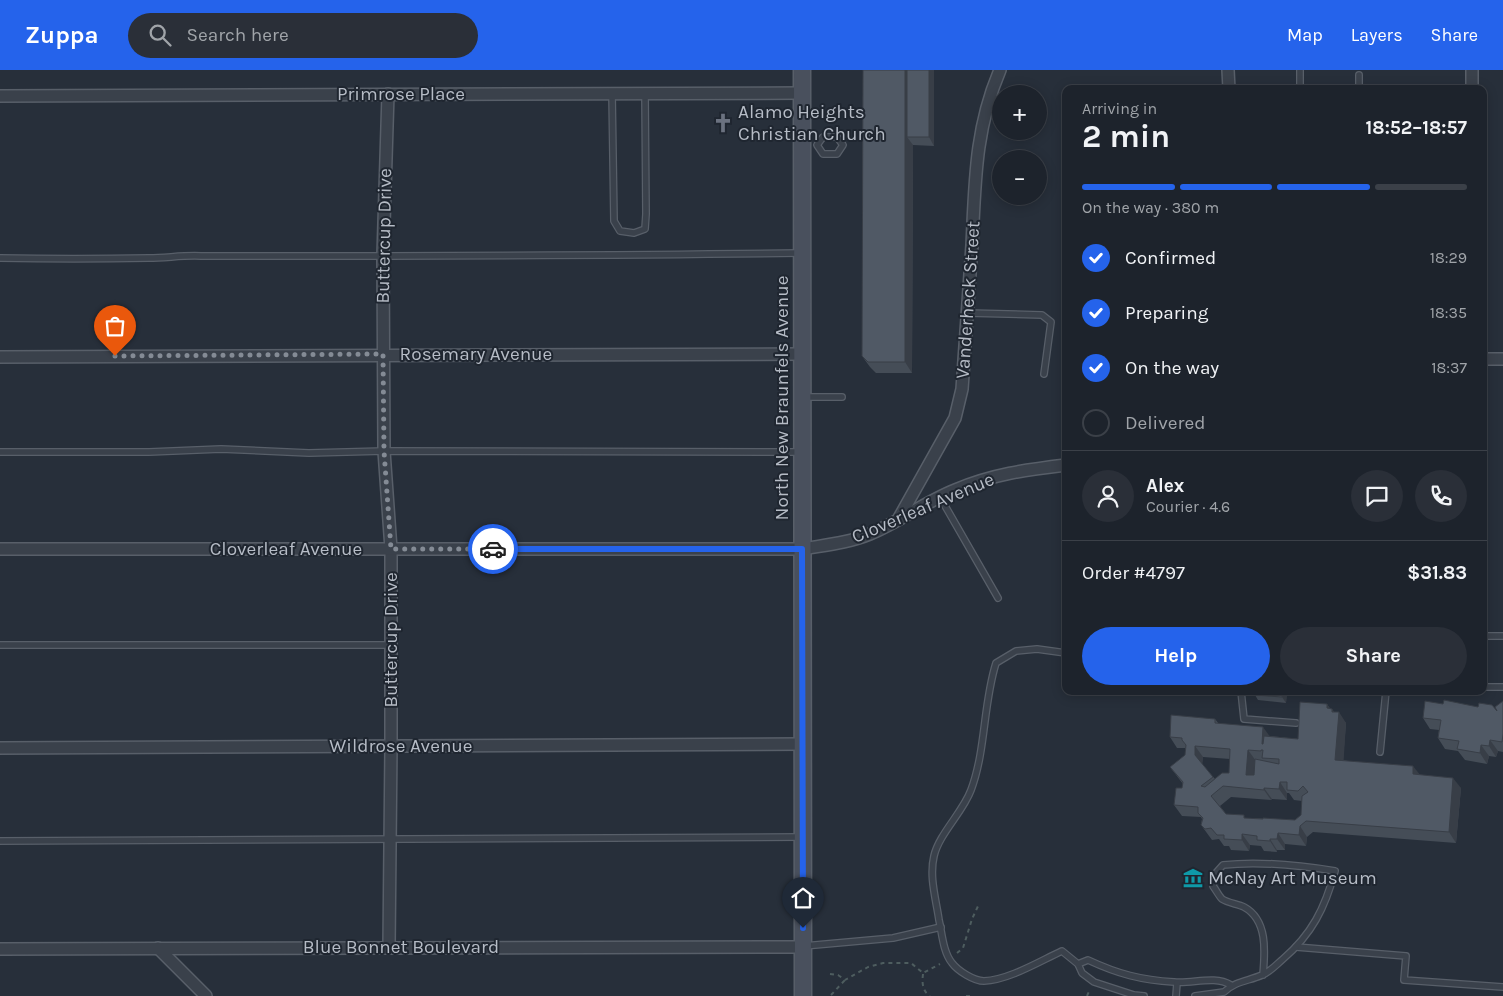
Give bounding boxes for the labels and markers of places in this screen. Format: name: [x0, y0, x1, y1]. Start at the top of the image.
place label: Alamo Heights Christian Church: [738, 101, 886, 145]
church icon: Alamo Heights Christian Church: [712, 112, 734, 134]
pin: [94, 305, 136, 356]
museum icon: McNay Art Museum: [1182, 867, 1204, 889]
place label: McNay Art Museum: [1208, 867, 1377, 889]
pin: [782, 877, 824, 928]

